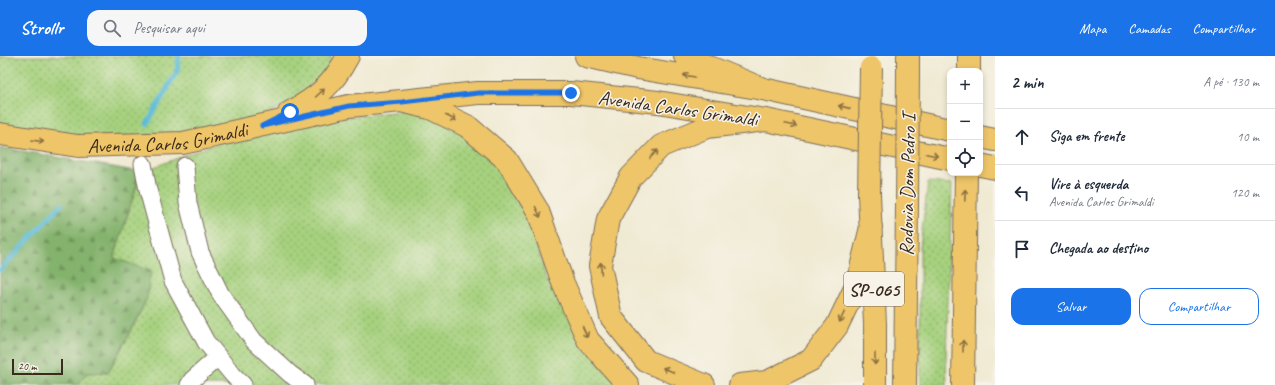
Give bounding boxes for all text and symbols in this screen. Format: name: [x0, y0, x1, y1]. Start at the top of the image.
search box: [87, 10, 367, 46]
text: Strollr: [20, 16, 63, 40]
icon: search: [101, 17, 123, 39]
text: Pesquisar aqui: [133, 19, 205, 38]
text: Mapa: [1079, 20, 1106, 37]
text: Camadas: [1128, 20, 1171, 37]
text: Compartilhar: [1193, 20, 1255, 37]
map controls: [947, 68, 983, 176]
button: +: [947, 68, 983, 104]
one-way arrow: [683, 72, 696, 80]
text: 2 min: [1011, 72, 1044, 93]
text: A pé · 130 m: [1203, 74, 1259, 90]
route end: [562, 84, 580, 102]
street label: Avenida Carlos Grimaldi: [597, 85, 762, 132]
one-way arrow: [315, 88, 326, 97]
one-way arrow: [837, 102, 850, 110]
route start: [281, 103, 299, 121]
button: −: [947, 104, 983, 140]
street label: Rodovia Dom Pedro I: [894, 109, 921, 256]
one-way arrow: [445, 115, 457, 122]
street label: Avenida Carlos Grimaldi: [87, 117, 252, 159]
one-way arrow: [784, 121, 797, 129]
icon: ahead: [1011, 126, 1033, 148]
text: Siga em frente: [1049, 127, 1125, 146]
text: 10 m: [1237, 129, 1259, 145]
one-way arrow: [31, 137, 44, 145]
button: locate: [947, 140, 983, 176]
one-way arrow: [649, 149, 658, 159]
one-way arrow: [925, 151, 938, 159]
text: Vire à esquerda: [1049, 175, 1128, 194]
icon: left: [1011, 182, 1033, 204]
text: 120 m: [1231, 185, 1259, 201]
one-way arrow: [962, 189, 969, 202]
text: Avenida Carlos Grimaldi: [1049, 194, 1154, 210]
one-way arrow: [535, 205, 542, 217]
icon: arrive: [1011, 238, 1033, 260]
text: Chegada ao destino: [1049, 239, 1148, 258]
one-way arrow: [598, 262, 605, 275]
road number: SP-065: [844, 272, 904, 306]
button: Salvar: [1011, 288, 1131, 325]
button: Compartilhar: [1139, 288, 1259, 325]
one-way arrow: [838, 310, 845, 322]
one-way arrow: [582, 326, 589, 338]
one-way arrow: [959, 340, 967, 353]
one-way arrow: [871, 352, 879, 365]
scale bar: [12, 357, 63, 376]
text: 20 m: [18, 359, 37, 373]
one-way arrow: [662, 366, 674, 373]

